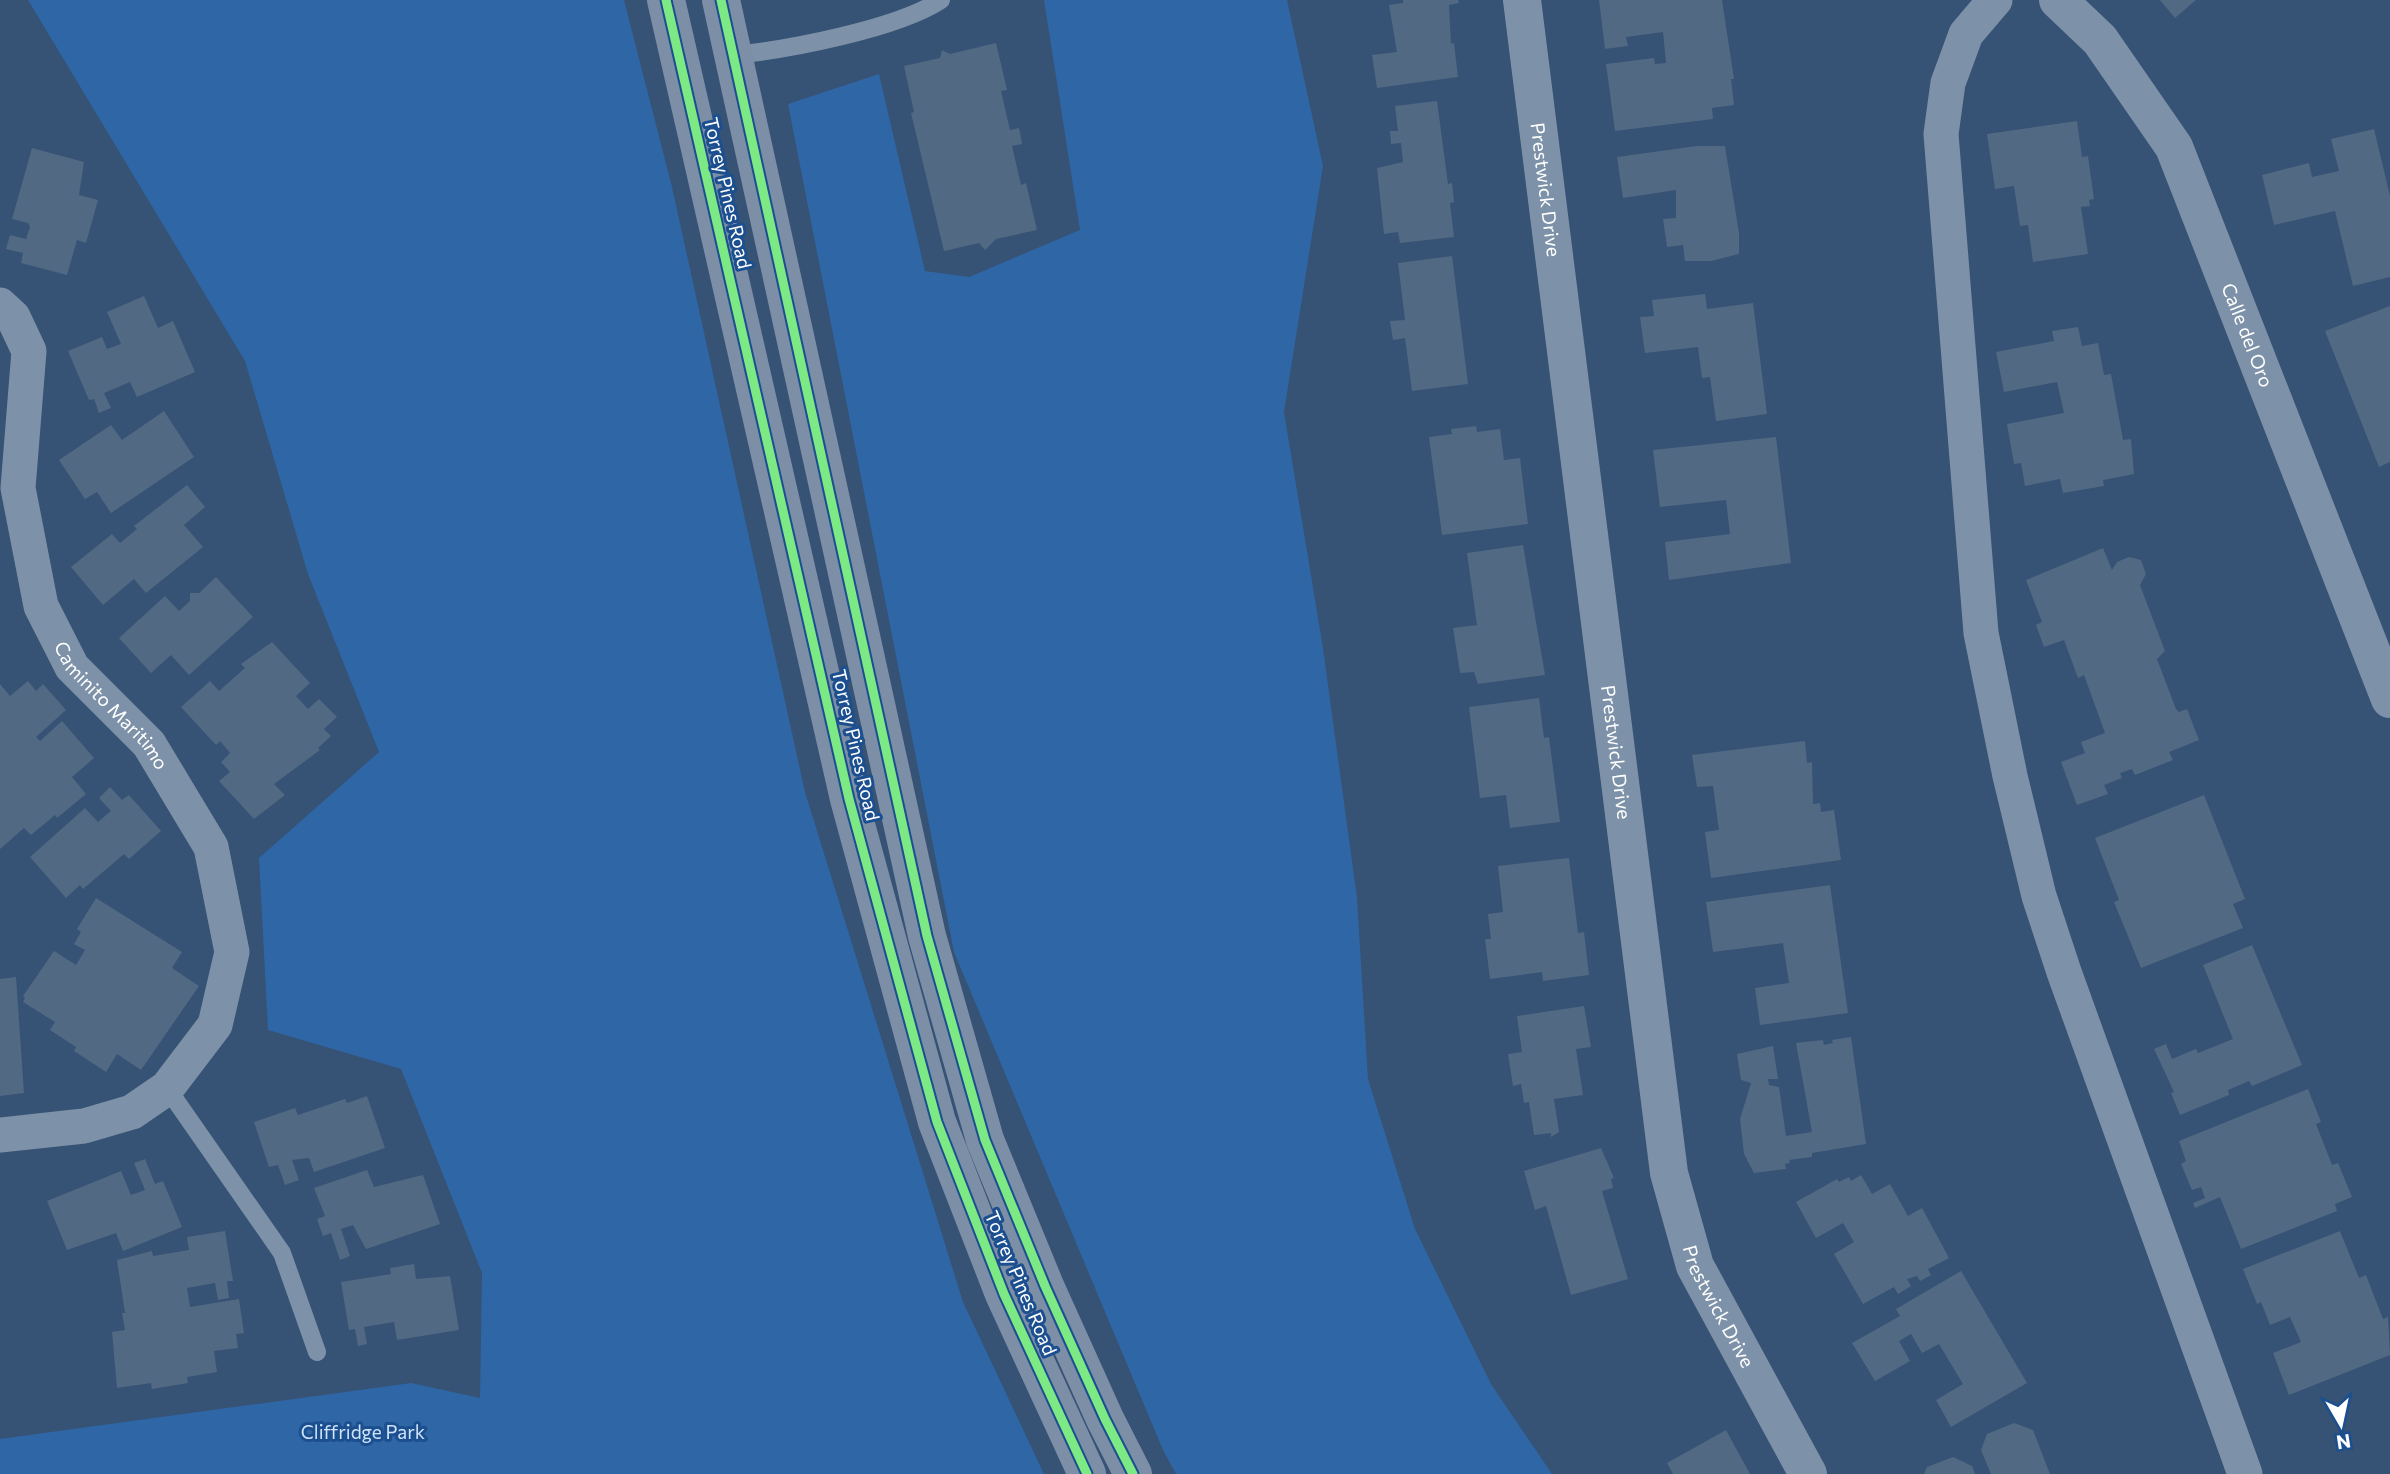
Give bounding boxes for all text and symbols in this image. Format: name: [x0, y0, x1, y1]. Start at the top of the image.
street label: Torrey Pines Road: [700, 115, 757, 271]
street label: Prestwick Drive: [1526, 121, 1566, 258]
street label: Calle del Oro: [2217, 279, 2279, 390]
street label: Caminito Maritimo: [50, 637, 174, 773]
street label: Torrey Pines Road: [828, 667, 885, 823]
street label: Prestwick Drive: [1597, 684, 1637, 820]
street label: Torrey Pines Road: [981, 1207, 1062, 1358]
street label: Prestwick Drive: [1679, 1242, 1760, 1371]
north arrow: [2306, 1390, 2376, 1460]
park label: Cliffridge Park: [301, 1420, 425, 1443]
text: N: [2335, 1430, 2353, 1455]

